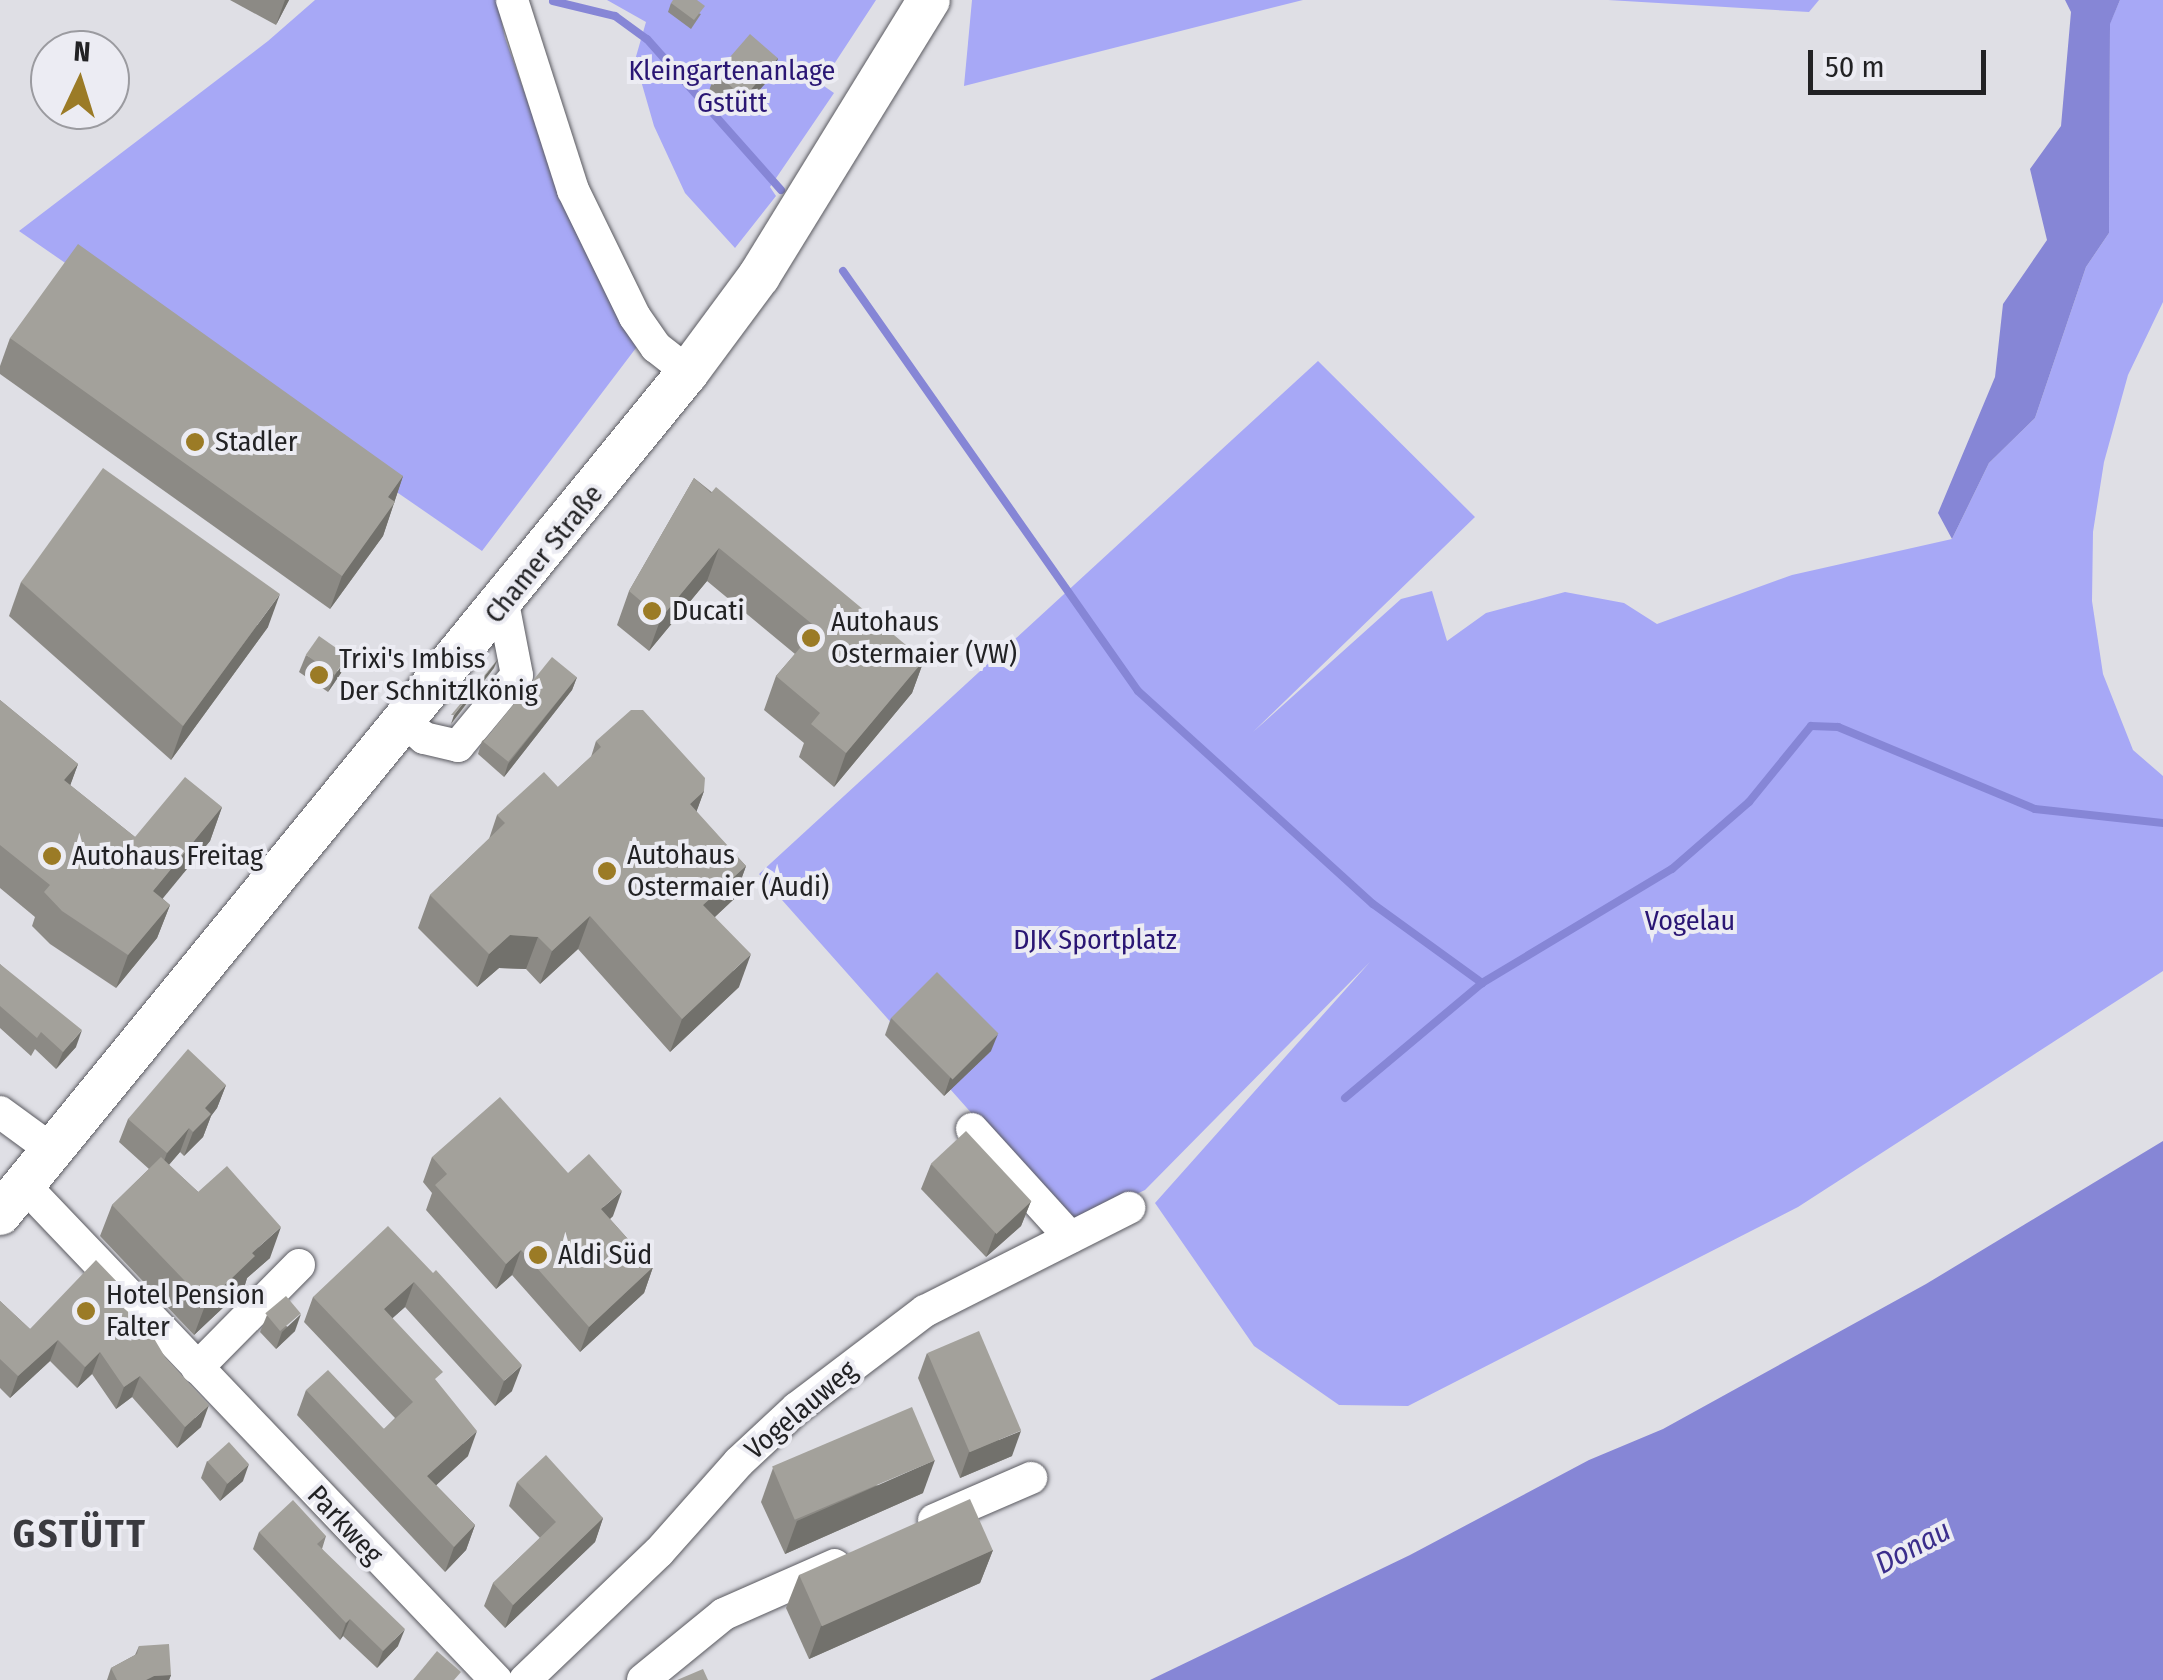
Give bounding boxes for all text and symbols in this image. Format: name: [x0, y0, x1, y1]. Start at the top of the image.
north arrow: [30, 30, 130, 130]
scale bar: [1813, 30, 1990, 92]
text: N: [72, 35, 92, 69]
text: 50 m: [1825, 49, 1885, 85]
park label: Kleingartenanlage Gstütt: [629, 54, 835, 120]
place label: Stadler: [215, 425, 297, 459]
marker: Stadler: [184, 431, 206, 453]
street label: Chamer Straße: [478, 478, 610, 630]
place label: Ducati: [672, 594, 745, 628]
marker: Ducati: [641, 600, 663, 622]
place label: Autohaus Ostermaier (VW): [831, 605, 1017, 671]
marker: Autohaus Ostermaier (VW): [800, 627, 822, 649]
place label: Trixi's Imbiss Der Schnitzlkönig: [339, 642, 538, 708]
marker: Trixi's Imbiss Der Schnitzlkönig: [308, 664, 330, 686]
place label: Autohaus Ostermaier (Audi): [627, 838, 829, 904]
place label: Autohaus Freitag: [72, 839, 263, 873]
marker: Autohaus Freitag: [41, 845, 63, 867]
marker: Autohaus Ostermaier (Audi): [596, 860, 618, 882]
park label: Vogelau: [1645, 904, 1735, 938]
park label: DJK Sportplatz: [1013, 923, 1177, 957]
place label: Aldi Süd: [558, 1238, 652, 1272]
marker: Aldi Süd: [527, 1244, 549, 1266]
place label: Hotel Pension Falter: [106, 1278, 265, 1344]
marker: Hotel Pension Falter: [75, 1300, 97, 1322]
street label: Vogelauweg: [738, 1353, 864, 1467]
street label: Parkweg: [300, 1479, 390, 1571]
district label: GSTÜTT: [13, 1512, 147, 1558]
water label: Donau: [1869, 1512, 1957, 1582]

